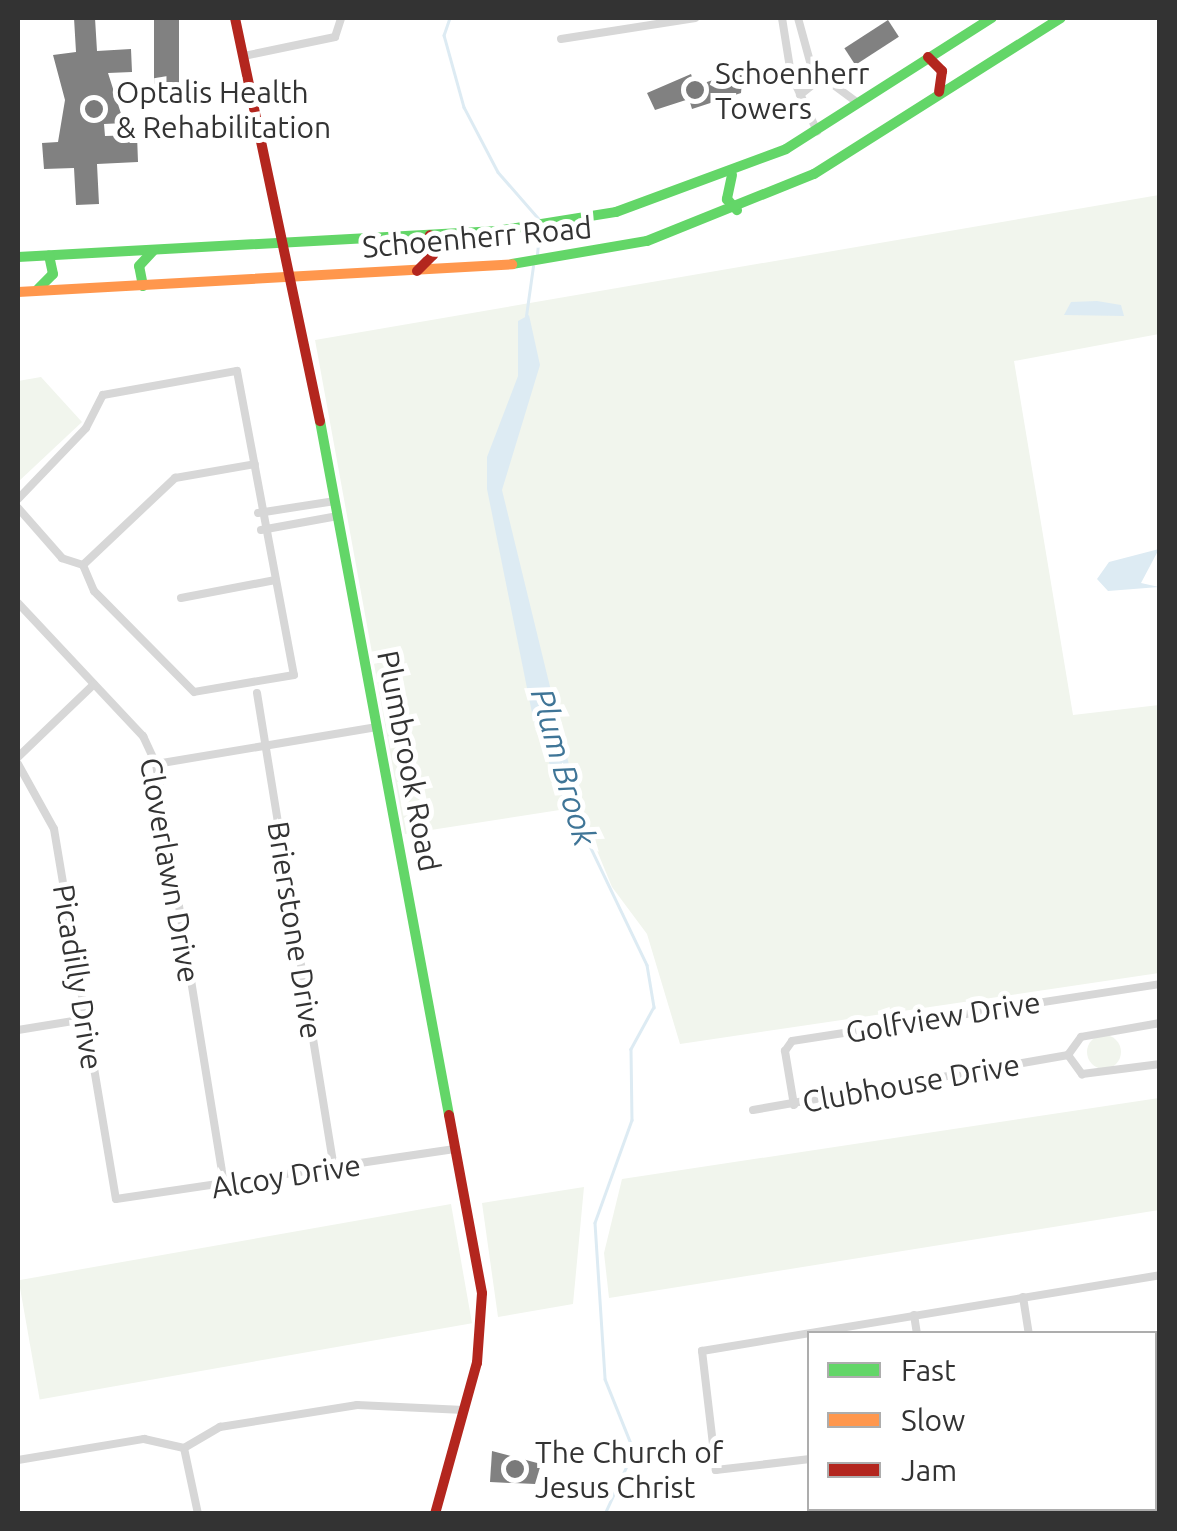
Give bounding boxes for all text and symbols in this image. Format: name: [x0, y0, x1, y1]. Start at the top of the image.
place label: Schoenherr Towers: [715, 55, 869, 126]
place label: Optalis Health & Rehabilitation: [116, 74, 331, 144]
marker: Schoenherr Towers: [684, 79, 706, 101]
marker: Optalis Health & Rehabilitation: [81, 96, 107, 122]
street label: Schoenherr Road: [361, 209, 593, 265]
street label: Plumbrook Road: [370, 648, 448, 874]
water label: Plum Brook: [523, 684, 605, 850]
street label: Cloverlawn Drive: [132, 755, 208, 985]
street label: Brierstone Drive: [260, 819, 330, 1041]
street label: Picadilly Drive: [46, 882, 110, 1072]
street label: Golfview Drive: [843, 984, 1043, 1050]
street label: Clubhouse Drive: [799, 1046, 1023, 1120]
street label: Alcoy Drive: [209, 1146, 363, 1206]
legend: [807, 1331, 1157, 1511]
text: Fast: [901, 1353, 956, 1387]
text: Slow: [901, 1403, 965, 1437]
place label: The Church of Jesus Christ: [535, 1434, 723, 1504]
text: Jam: [901, 1453, 957, 1487]
marker: The Church of Jesus Christ: [504, 1458, 526, 1480]

